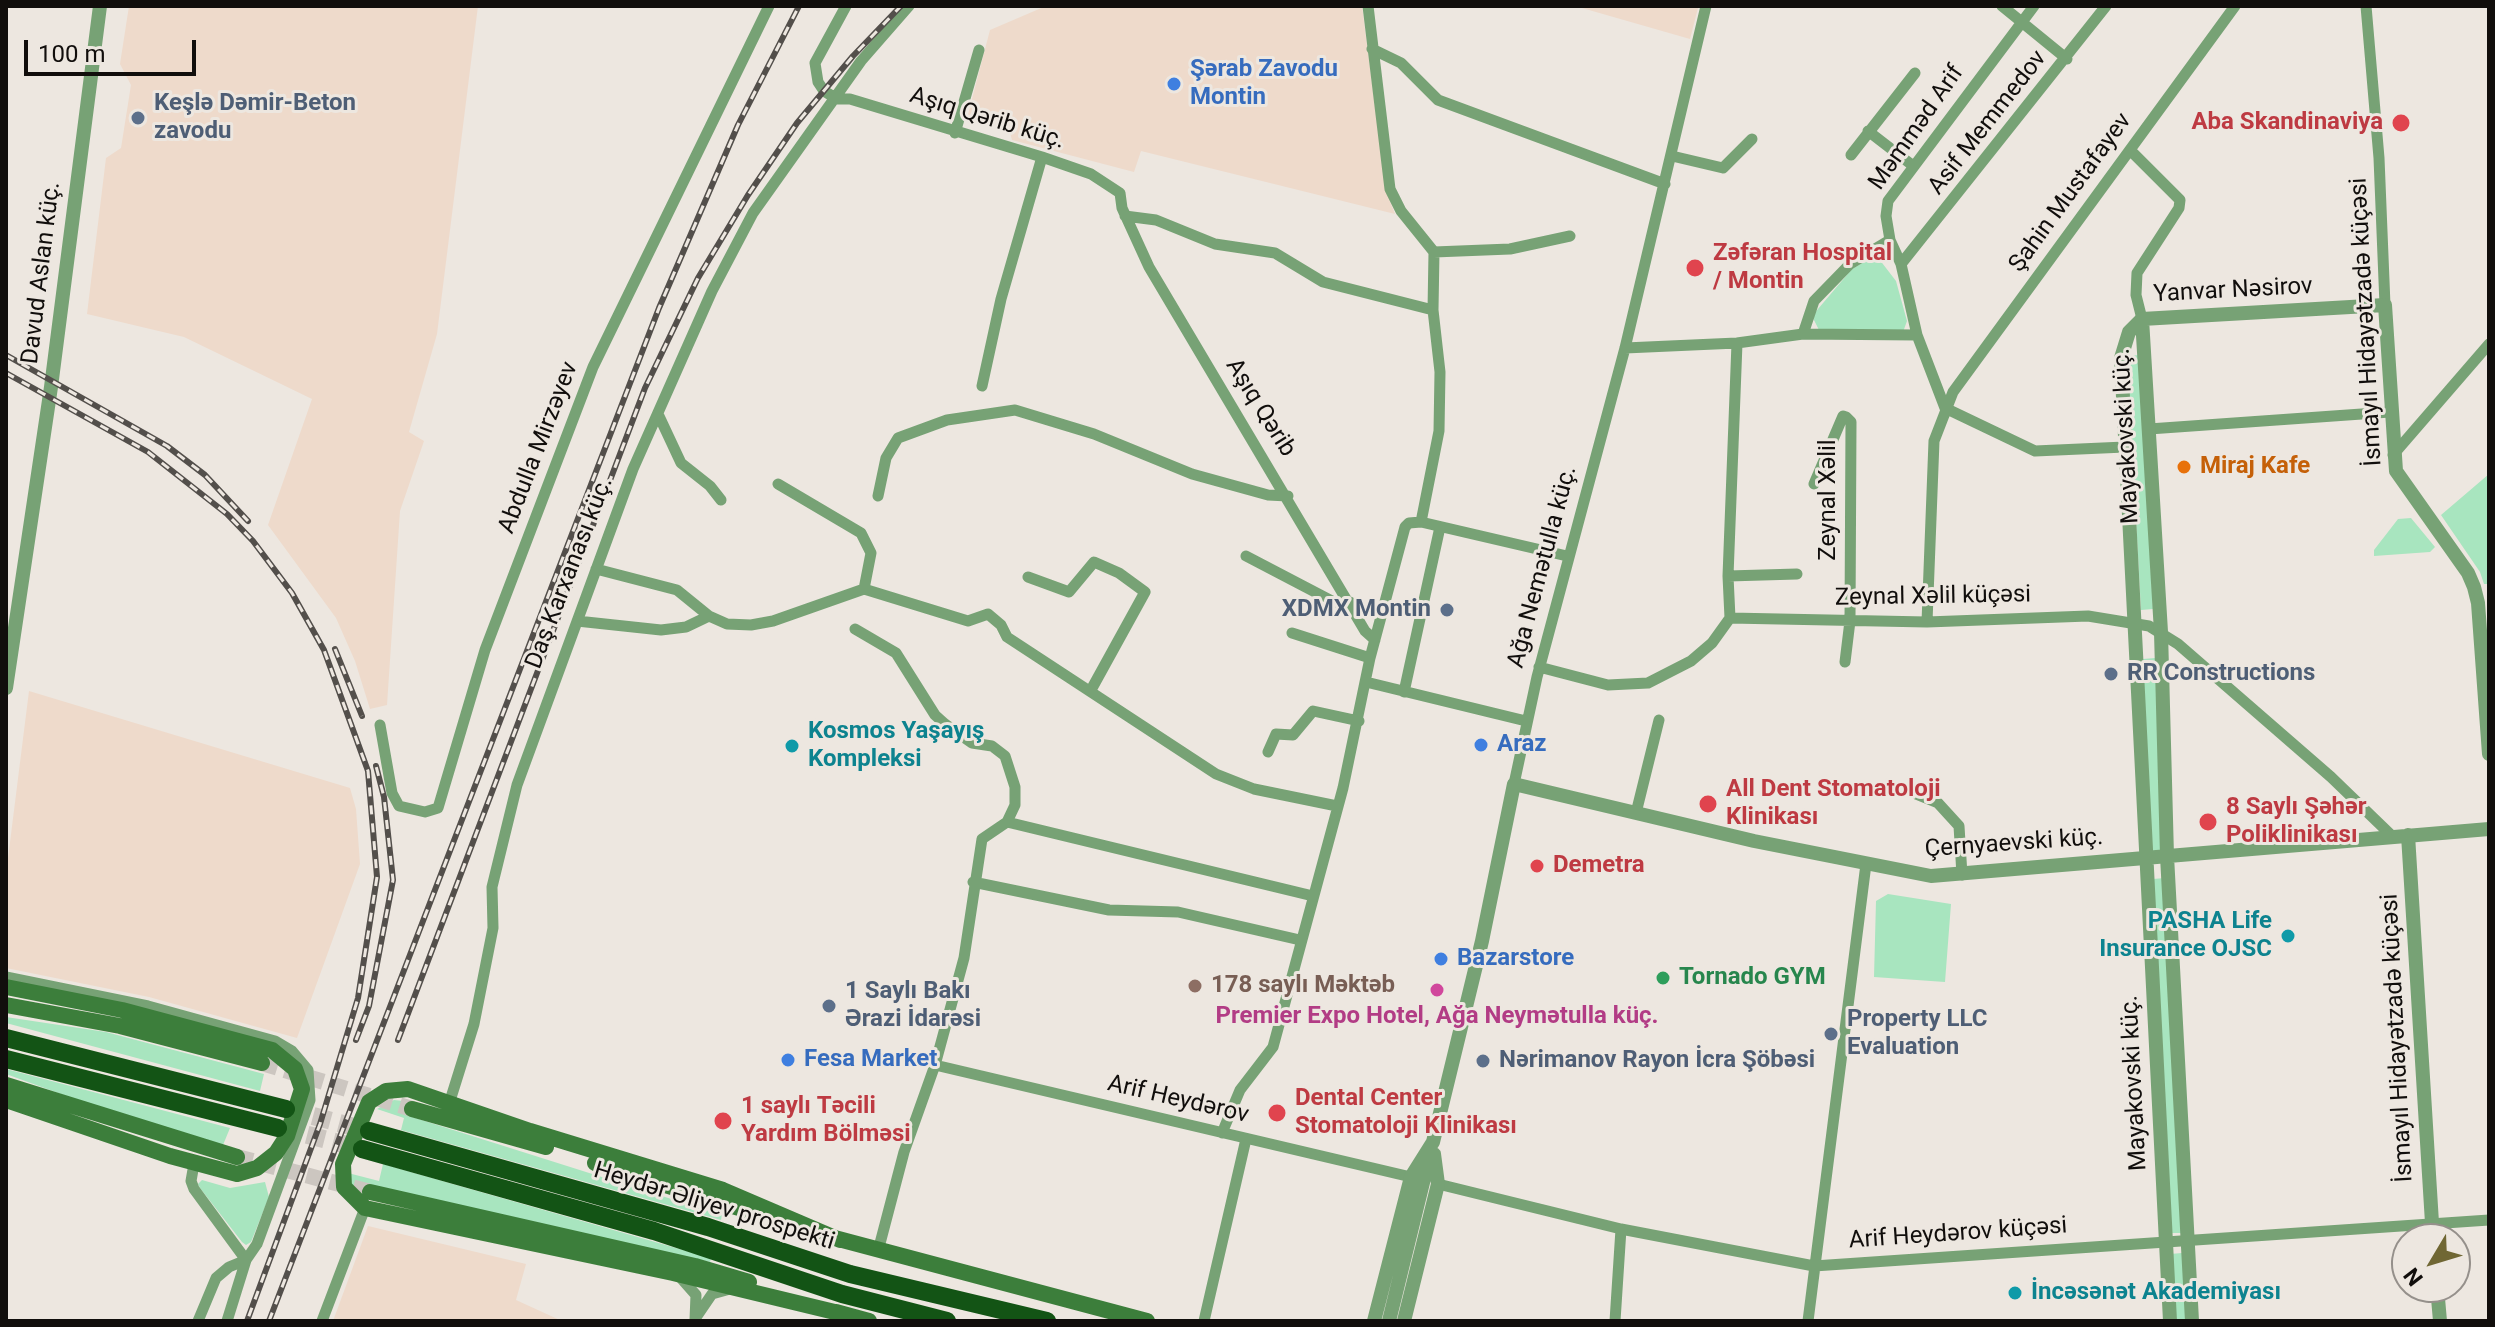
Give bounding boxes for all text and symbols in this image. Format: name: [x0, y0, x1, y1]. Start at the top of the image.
scale bar: [28, 24, 200, 74]
text: 100 m: [38, 40, 105, 68]
street label: Asif Memmedov: [1923, 45, 2053, 201]
place label: Şərab Zavodu Montin: [1190, 56, 1338, 112]
street label: Məmməd Arif: [1863, 60, 1971, 196]
marker: Şərab Zavodu Montin: [1165, 75, 1183, 93]
street label: Aşıq Qərib küç.: [906, 82, 1068, 156]
place label: Keşlə Dəmir-Beton zavodu: [154, 90, 356, 146]
street label: Şahin Mustafayev: [2004, 108, 2138, 278]
marker: Keşlə Dəmir-Beton zavodu: [129, 109, 147, 127]
place label: Aba Skandinaviya: [2191, 109, 2383, 137]
marker: Aba Skandinaviya: [2390, 112, 2412, 134]
street label: İsmayıl Hidayətzadə küçəsi: [2345, 177, 2389, 467]
street label: Davud Aslan küç.: [17, 180, 67, 366]
place label: Zəfəran Hospital / Montin: [1713, 240, 1892, 296]
marker: Zəfəran Hospital / Montin: [1684, 257, 1706, 279]
street label: Yanvar Nəsirov: [2153, 272, 2313, 310]
street label: Mayakovski küç.: [2108, 347, 2146, 525]
street label: Aşıq Qərib: [1219, 354, 1301, 462]
street label: Abdulla Mirzəyev: [493, 358, 585, 538]
street label: Zeynal Xəlil: [1815, 439, 1843, 561]
place label: Miraj Kafe: [2200, 453, 2310, 481]
marker: Miraj Kafe: [2175, 458, 2193, 476]
street label: Ağa Nemətulla küç.: [1502, 463, 1584, 671]
street label: Daş Karxanası küç.: [520, 473, 620, 673]
street label: Zeynal Xəlil küçəsi: [1835, 581, 2031, 613]
place label: XDMX Montin: [1282, 596, 1431, 624]
marker: XDMX Montin: [1438, 601, 1456, 619]
place label: RR Constructions: [2127, 660, 2315, 688]
marker: RR Constructions: [2102, 665, 2120, 683]
place label: Kosmos Yaşayış Kompleksi: [808, 718, 984, 774]
place label: Araz: [1497, 731, 1547, 759]
marker: Araz: [1472, 736, 1490, 754]
marker: Kosmos Yaşayış Kompleksi: [783, 737, 801, 755]
place label: All Dent Stomatoloji Klinikası: [1726, 776, 1941, 832]
marker: All Dent Stomatoloji Klinikası: [1697, 793, 1719, 815]
place label: 8 Saylı Şəhər Poliklinikası: [2226, 794, 2367, 850]
marker: 8 Saylı Şəhər Poliklinikası: [2197, 811, 2219, 833]
street label: Çernyaevski küç.: [1924, 823, 2104, 865]
place label: Demetra: [1553, 852, 1645, 880]
marker: Demetra: [1528, 857, 1546, 875]
street label: İsmayıl Hidayətzadə küçəsi: [2376, 893, 2420, 1183]
place label: PASHA Life Insurance OJSC: [2099, 908, 2272, 964]
marker: PASHA Life Insurance OJSC: [2279, 927, 2297, 945]
place label: Bazarstore: [1457, 945, 1574, 973]
marker: Bazarstore: [1432, 950, 1450, 968]
place label: Tornado GYM: [1679, 964, 1826, 992]
marker: Tornado GYM: [1654, 969, 1672, 987]
place label: 178 saylı Məktəb: [1211, 972, 1395, 1000]
marker: 178 saylı Məktəb: [1186, 977, 1204, 995]
place label: 1 Saylı Bakı Ərazi İdarəsi: [845, 978, 981, 1034]
marker: Premier Expo Hotel, Ağa Neymətulla küç.: [1428, 981, 1446, 999]
street label: Mayakovski küç.: [2116, 994, 2154, 1172]
marker: 1 Saylı Bakı Ərazi İdarəsi: [820, 997, 838, 1015]
place label: Premier Expo Hotel, Ağa Neymətulla küç.: [1215, 1003, 1659, 1031]
place label: Property LLC Evaluation: [1847, 1006, 1987, 1062]
marker: Property LLC Evaluation: [1822, 1025, 1840, 1043]
place label: Fesa Market: [804, 1046, 937, 1074]
place label: Nərimanov Rayon İcra Şöbəsi: [1499, 1047, 1815, 1075]
marker: Fesa Market: [779, 1051, 797, 1069]
marker: Nərimanov Rayon İcra Şöbəsi: [1474, 1052, 1492, 1070]
street label: Arif Heydərov: [1105, 1070, 1251, 1130]
place label: Dental Center Stomatoloji Klinikası: [1295, 1085, 1517, 1141]
place label: 1 saylı Təcili Yardım Bölməsi: [741, 1093, 911, 1149]
marker: Dental Center Stomatoloji Klinikası: [1266, 1102, 1288, 1124]
marker: 1 saylı Təcili Yardım Bölməsi: [712, 1110, 734, 1132]
street label: Heydər Əliyev prospekti: [590, 1157, 838, 1257]
street label: Arif Heydərov küçəsi: [1848, 1212, 2068, 1256]
north arrow: [2391, 1223, 2471, 1303]
text: N: [2399, 1263, 2428, 1291]
place label: İncəsənət Akademiyası: [2031, 1279, 2281, 1307]
marker: İncəsənət Akademiyası: [2006, 1284, 2024, 1302]

